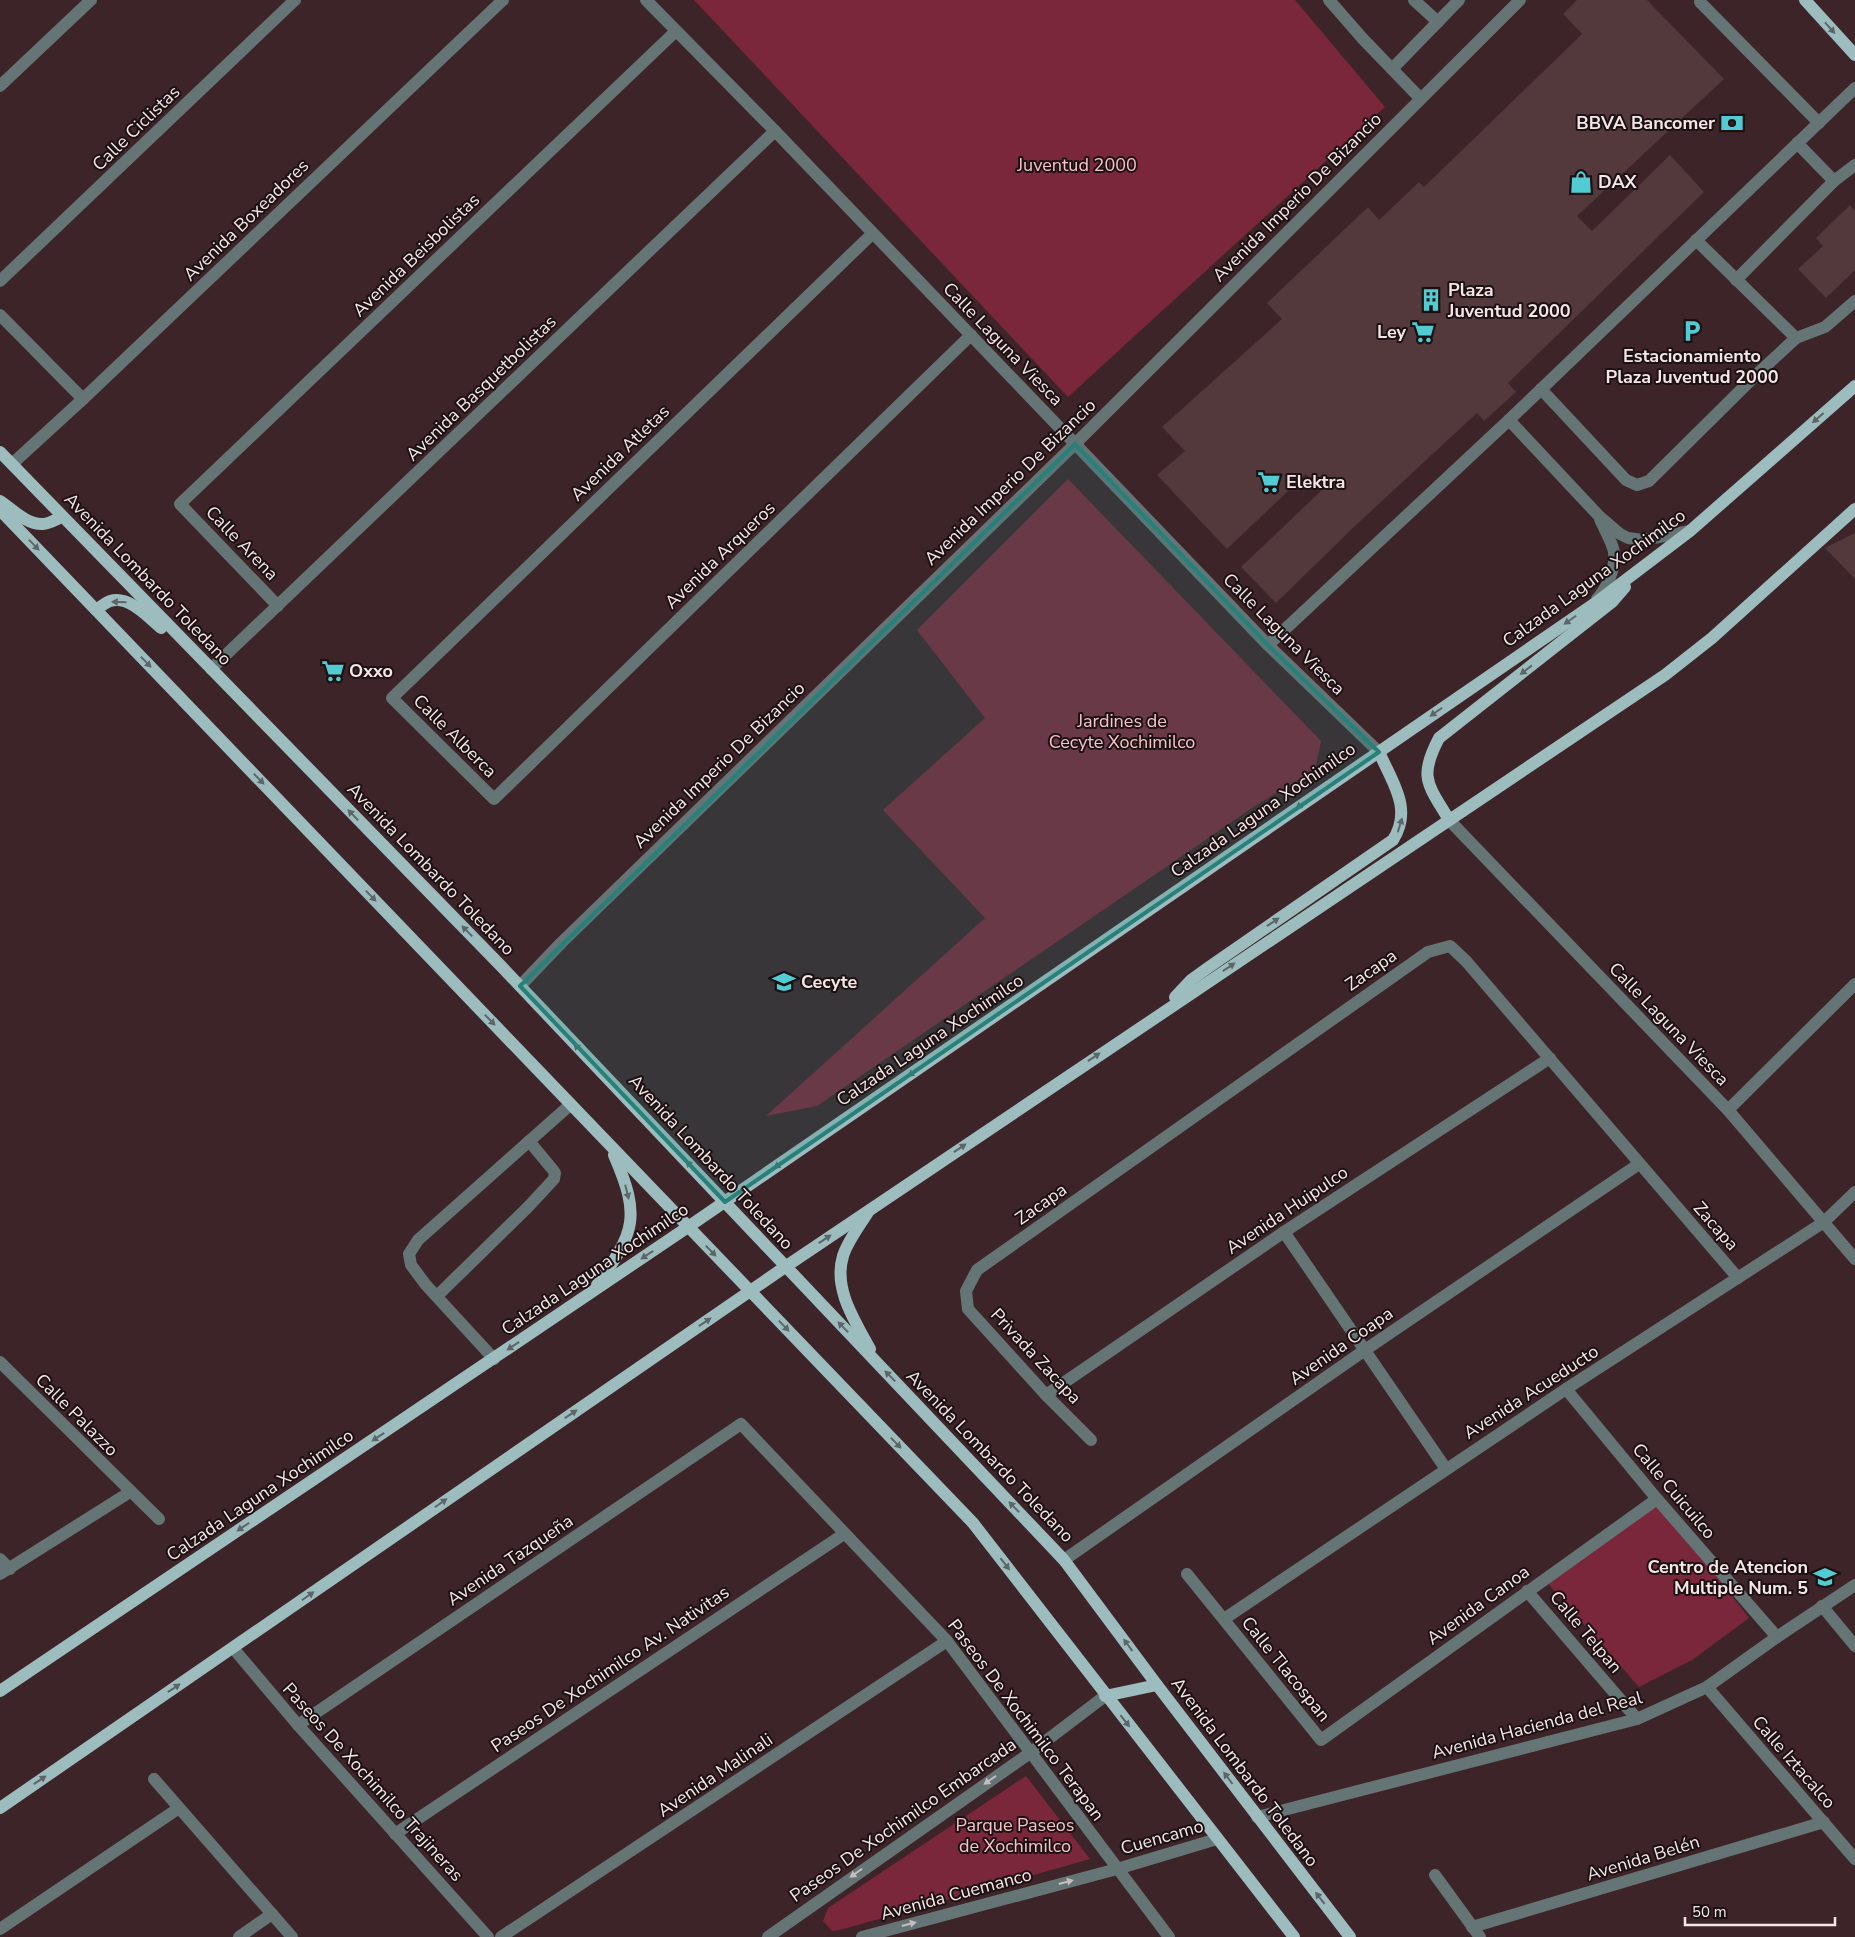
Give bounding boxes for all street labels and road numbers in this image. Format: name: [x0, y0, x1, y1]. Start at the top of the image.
street label: Calle Ciclistas: [87, 80, 185, 176]
street label: Avenida Imperio De Bizancio: [1207, 107, 1387, 287]
street label: Avenida Boxeadores: [178, 154, 314, 286]
street label: Avenida Beisbolistas: [347, 188, 485, 322]
street label: Calle Laguna Viesca: [938, 277, 1068, 411]
street label: Avenida Basquetbolistas: [401, 310, 561, 466]
street label: Avenida Imperio De Bizancio: [919, 393, 1101, 571]
street label: Avenida Atletas: [565, 400, 675, 506]
street label: Avenida Lombardo Toledano: [59, 487, 237, 671]
street label: Avenida Arqueros: [659, 496, 781, 614]
street label: Calle Arena: [200, 501, 284, 585]
street label: Calzada Laguna Xochimilco: [1498, 503, 1690, 653]
street label: Calle Laguna Viesca: [1218, 568, 1350, 700]
street label: Avenida Imperio De Bizancio: [628, 676, 810, 854]
street label: Calle Alberca: [408, 689, 502, 783]
street label: Calzada Laguna Xochimilco: [1166, 737, 1360, 883]
street label: Avenida Lombardo Toledano: [342, 777, 520, 961]
street label: Zacapa: [1340, 944, 1402, 996]
street label: Calle Laguna Viesca: [1604, 957, 1734, 1091]
street label: Calzada Laguna Xochimilco: [832, 968, 1028, 1112]
street label: Avenida Lombardo Toledano: [623, 1069, 799, 1255]
street label: Avenida Huipulco: [1221, 1160, 1353, 1260]
street label: Zacapa: [1010, 1178, 1072, 1230]
street label: Zacapa: [1688, 1196, 1744, 1256]
street label: Calzada Laguna Xochimilco: [497, 1197, 693, 1341]
street label: Avenida Coapa: [1284, 1301, 1398, 1391]
street label: Privada Zacapa: [985, 1303, 1087, 1409]
street label: Avenida Acueducto: [1459, 1339, 1603, 1445]
street label: Avenida Lombardo Toledano: [901, 1364, 1079, 1548]
street label: Calle Palazzo: [30, 1368, 124, 1462]
street label: Calzada Laguna Xochimilco: [162, 1423, 358, 1567]
street label: Calle Cuicuilco: [1627, 1438, 1721, 1544]
street label: Avenida Tazqueña: [442, 1509, 578, 1611]
street label: Avenida Canoa: [1422, 1560, 1534, 1650]
street label: Paseos De Xochimilco Av. Nativitas: [486, 1580, 734, 1758]
street label: Calle Telpan: [1544, 1586, 1628, 1678]
street label: Calle Tlacospan: [1236, 1611, 1336, 1727]
street label: Paseos De Xochimilco Terapan: [942, 1614, 1110, 1826]
street label: Avenida Lombardo Toledano: [1166, 1672, 1324, 1872]
street label: Paseos De Xochimilco Trajineras: [277, 1677, 469, 1887]
street label: Avenida Hacienda del Real: [1429, 1685, 1646, 1765]
street label: Calle Iztacalco: [1747, 1710, 1841, 1814]
street label: Avenida Malinali: [653, 1728, 777, 1822]
street label: Paseos De Xochimilco Embarcada: [785, 1732, 1021, 1908]
street label: Cuencamo: [1118, 1814, 1206, 1860]
street label: Avenida Belén: [1583, 1829, 1703, 1887]
street label: Avenida Cuemanco: [878, 1862, 1034, 1926]

